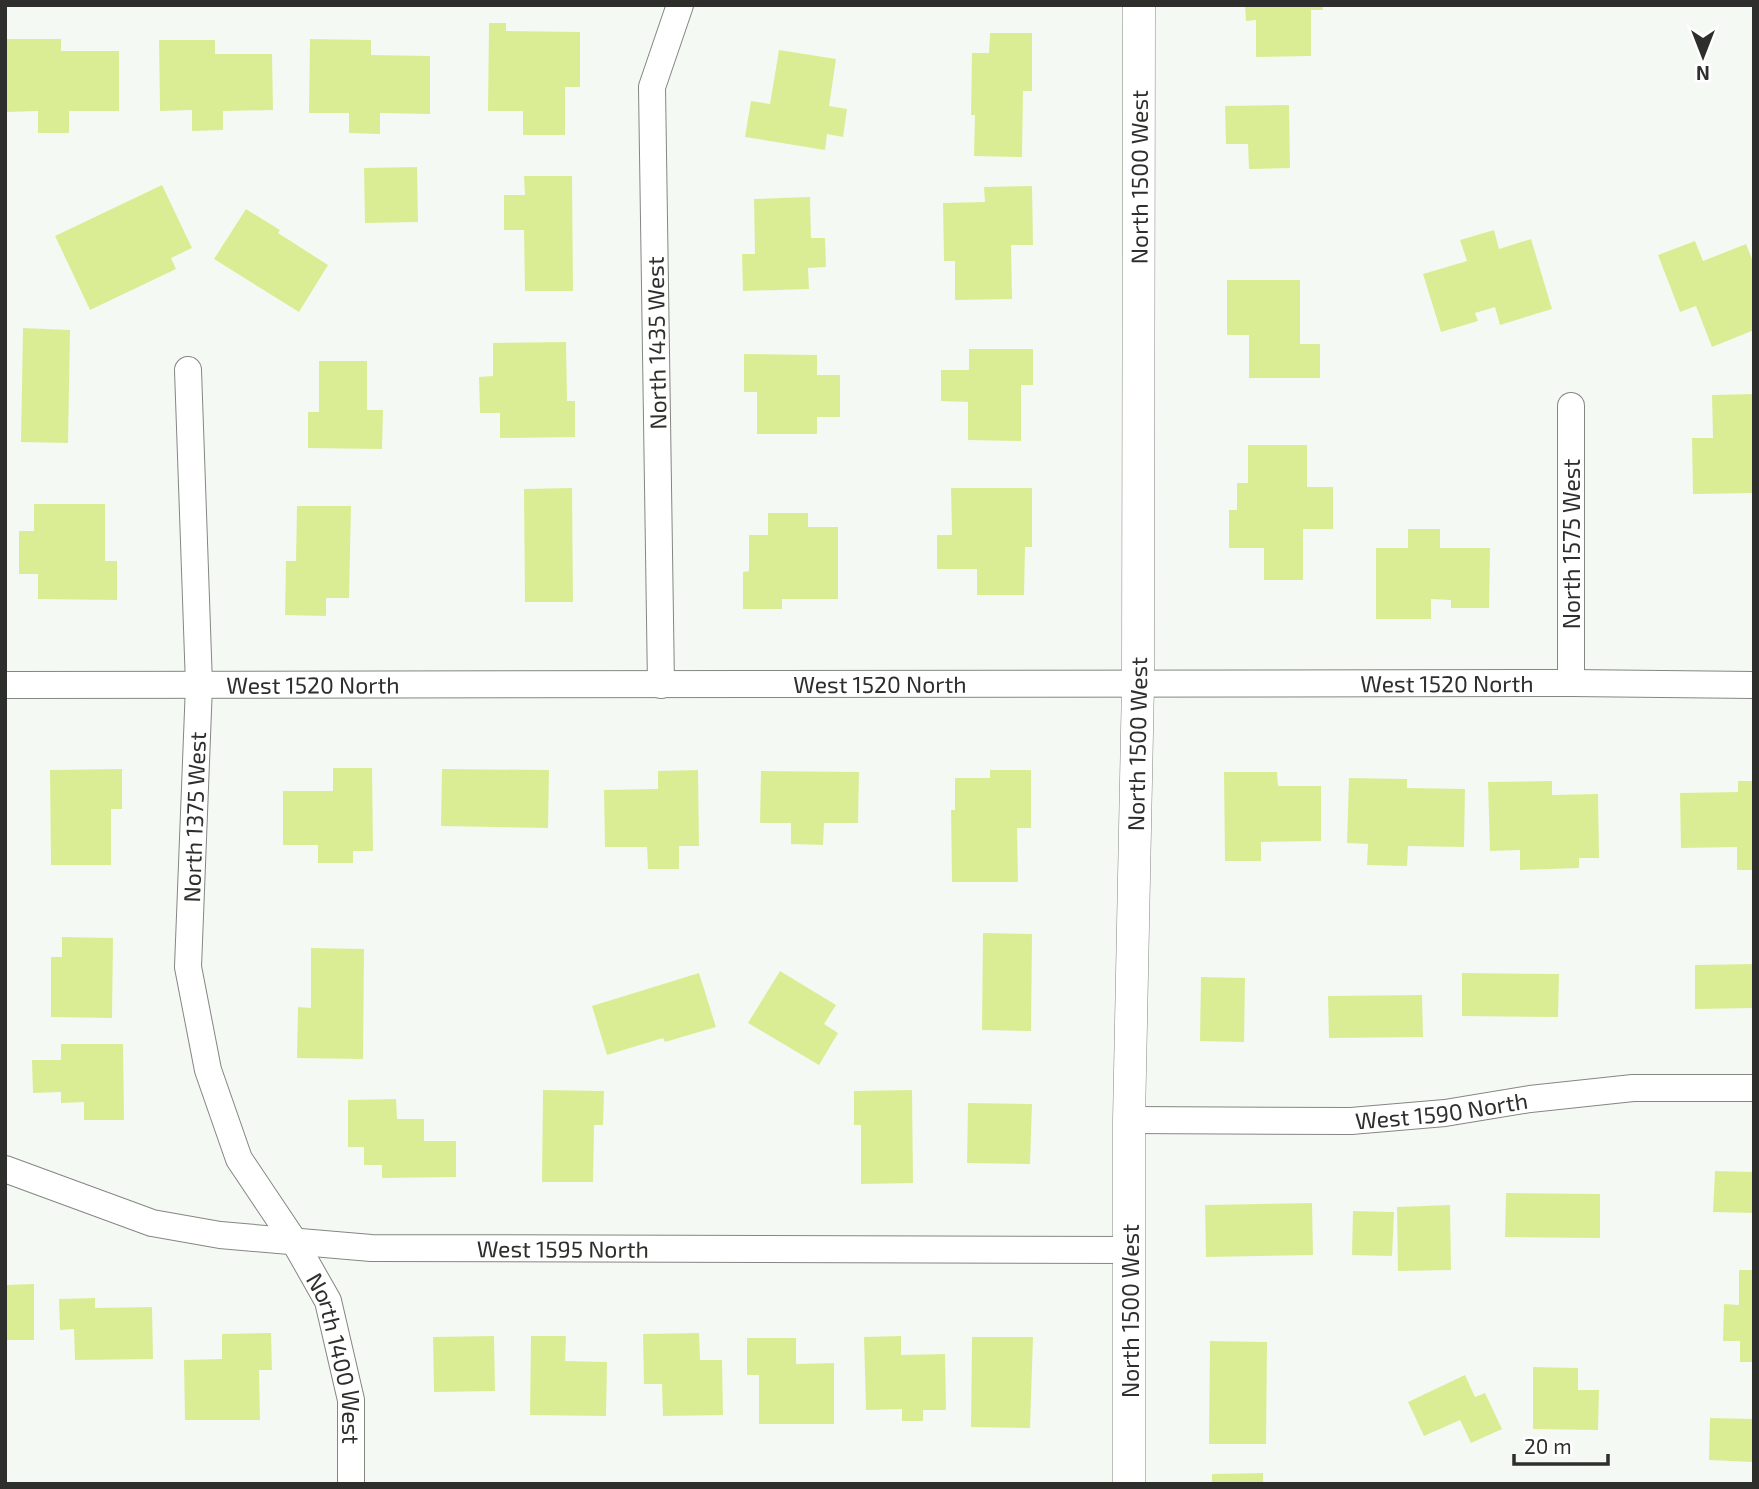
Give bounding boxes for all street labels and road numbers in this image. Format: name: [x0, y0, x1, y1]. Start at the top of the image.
street label: North 1500 West: [1125, 90, 1153, 264]
street label: North 1435 West: [640, 256, 672, 430]
street label: North 1575 West: [1557, 459, 1585, 629]
street label: North 1500 West: [1121, 657, 1152, 831]
street label: West 1520 North: [1360, 669, 1534, 697]
street label: West 1520 North: [226, 670, 400, 699]
street label: West 1520 North: [793, 670, 967, 698]
street label: North 1375 West: [177, 731, 211, 903]
street label: West 1590 North: [1354, 1086, 1530, 1135]
street label: North 1500 West: [1116, 1224, 1144, 1398]
street label: West 1595 North: [477, 1234, 649, 1263]
street label: North 1400 West: [301, 1268, 365, 1444]

